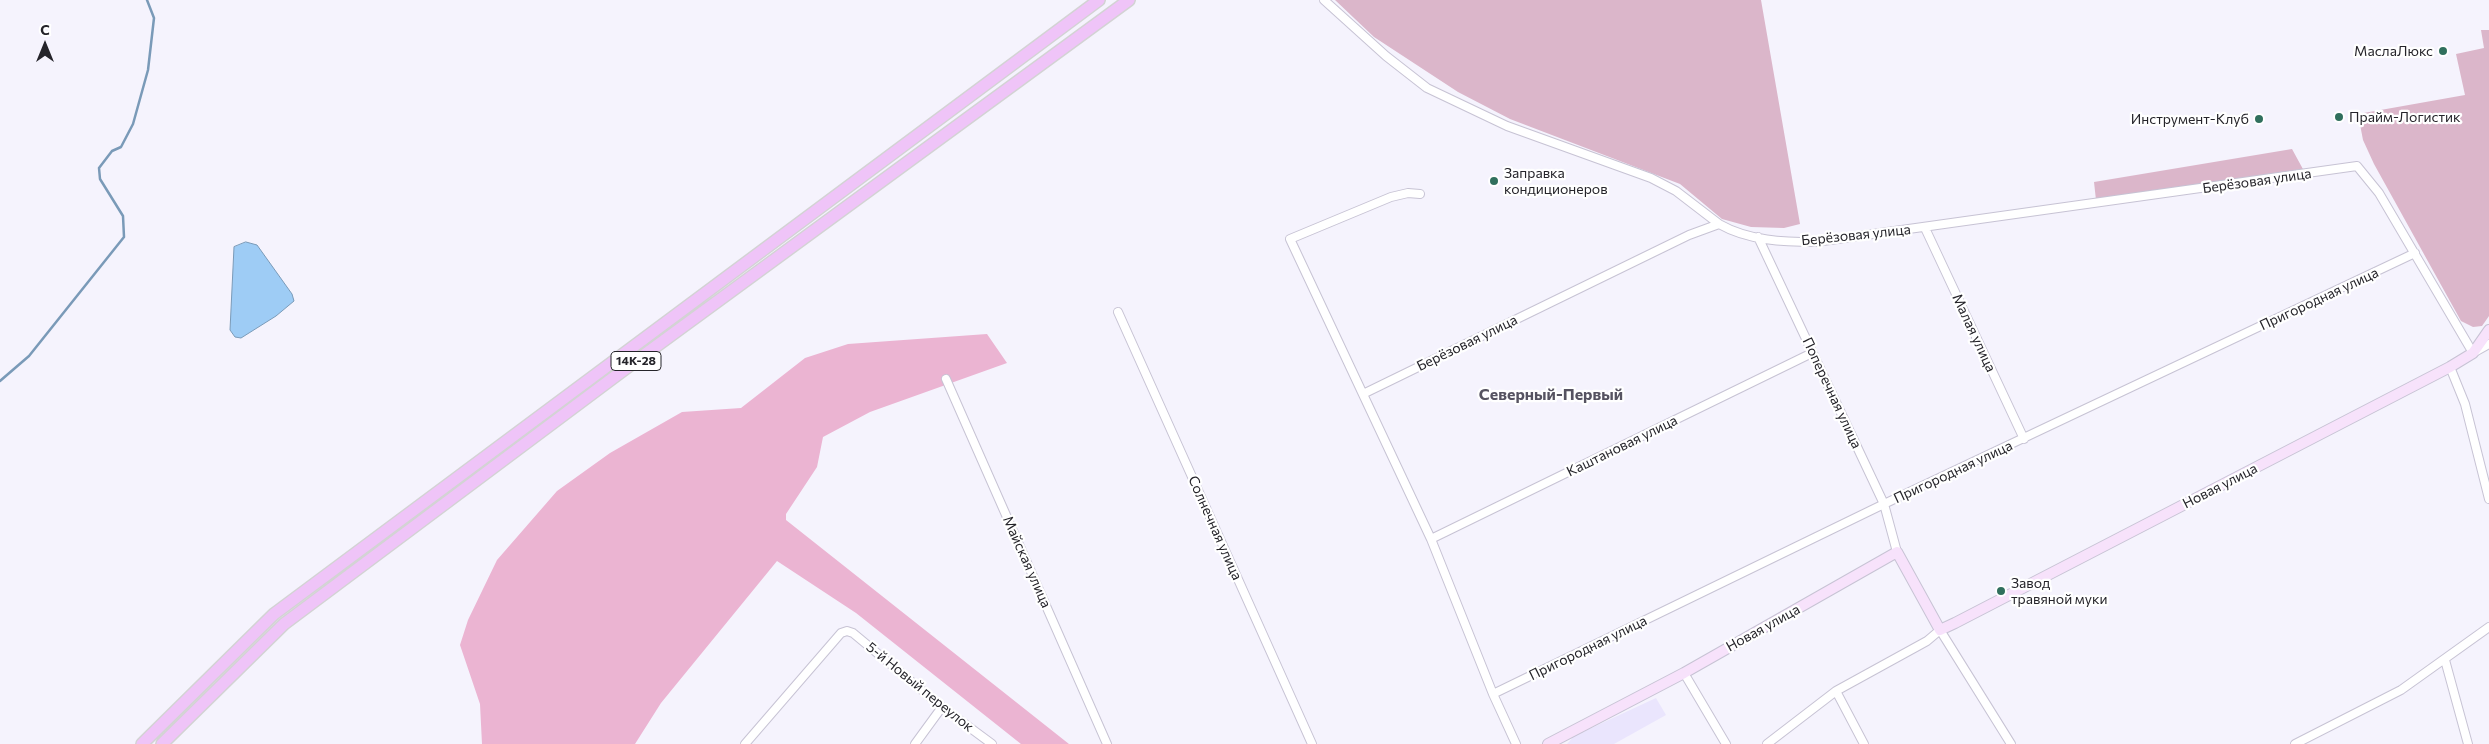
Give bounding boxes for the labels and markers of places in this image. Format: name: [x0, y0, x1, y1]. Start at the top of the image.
place label: МаслаЛюкс: [2354, 43, 2433, 59]
marker: МаслаЛюкс: [2437, 45, 2449, 57]
place label: Прайм-Логистик: [2349, 109, 2461, 125]
place label: Инструмент-Клуб: [2131, 111, 2249, 127]
marker: Прайм-Логистик: [2333, 111, 2345, 123]
marker: Инструмент-Клуб: [2253, 113, 2265, 125]
place label: Заправка кондиционеров: [1504, 165, 1608, 198]
marker: Заправка кондиционеров: [1488, 175, 1500, 187]
place label: Завод травяной муки: [2011, 575, 2108, 608]
marker: Завод травяной муки: [1995, 585, 2007, 597]

